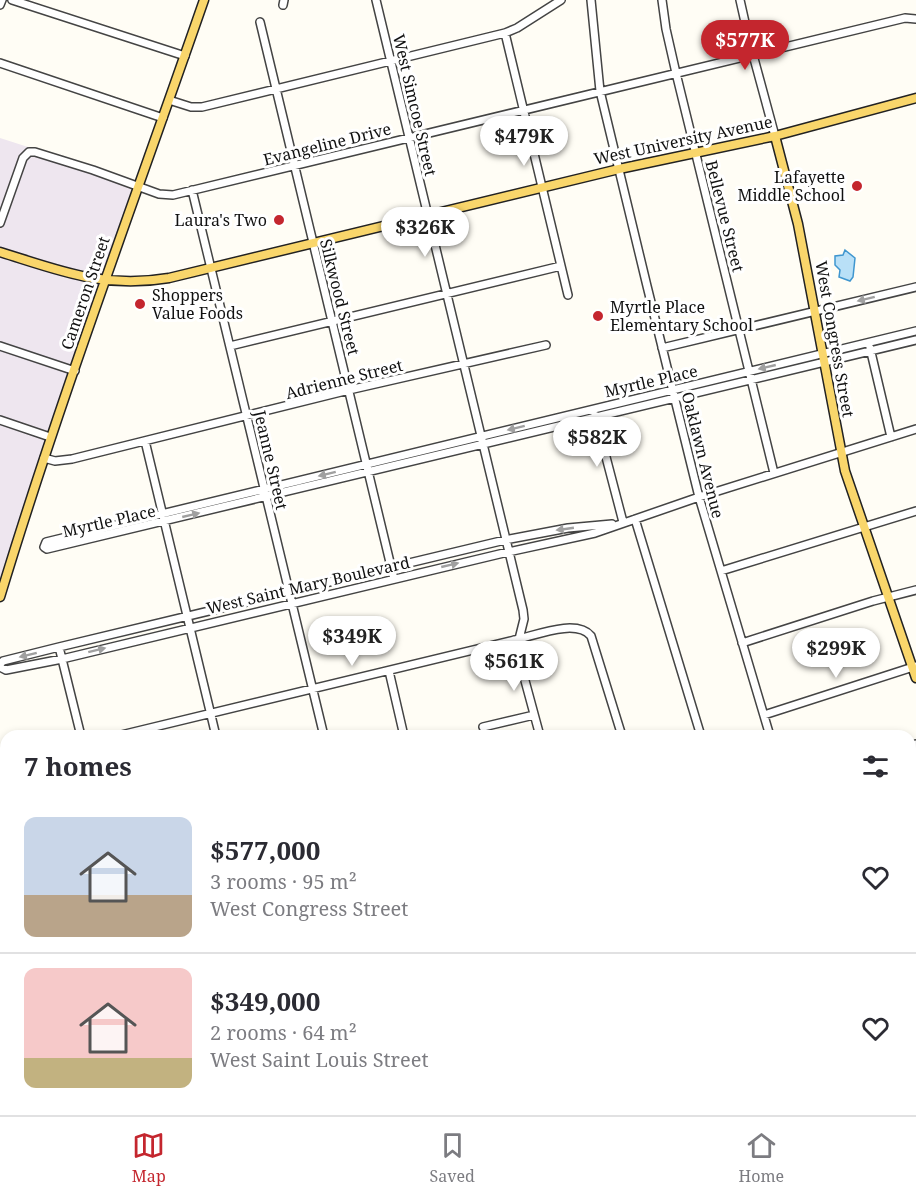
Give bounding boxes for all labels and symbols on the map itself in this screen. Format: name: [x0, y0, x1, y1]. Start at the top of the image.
pin: $577K: [703, 20, 787, 71]
street label: West Simcoe Street: [388, 32, 442, 178]
street label: West University Avenue: [592, 110, 774, 170]
pin: $479K: [482, 116, 566, 167]
street label: Evangeline Drive: [261, 117, 393, 171]
street label: Bellevue Street: [701, 158, 750, 274]
place label: Lafayette Middle School: [737, 166, 845, 206]
marker: Lafayette Middle School: [850, 179, 864, 193]
pin: $326K: [383, 207, 467, 258]
place label: Laura's Two: [175, 209, 267, 231]
marker: Laura's Two: [272, 213, 286, 227]
street label: Cameron Street: [55, 233, 115, 353]
street label: Silkwood Street: [315, 237, 365, 358]
street label: West Congress Street: [810, 259, 860, 419]
place label: Shoppers Value Foods: [152, 284, 243, 324]
one-way arrow: [856, 295, 875, 305]
place label: Myrtle Place Elementary School: [610, 296, 753, 336]
marker: Shoppers Value Foods: [133, 297, 147, 311]
marker: Myrtle Place Elementary School: [591, 309, 605, 323]
street label: Adrienne Street: [283, 354, 405, 404]
street label: Myrtle Place: [602, 360, 700, 402]
one-way arrow: [758, 363, 776, 373]
street label: Oaklawn Avenue: [677, 389, 729, 521]
street label: Jeanne Street: [249, 407, 293, 512]
pin: $582K: [555, 417, 639, 468]
one-way arrow: [507, 423, 525, 433]
one-way arrow: [318, 469, 336, 479]
street label: Myrtle Place: [60, 500, 158, 542]
one-way arrow: [182, 510, 201, 520]
one-way arrow: [555, 524, 574, 533]
street label: West Saint Mary Boulevard: [204, 551, 412, 619]
one-way arrow: [441, 560, 459, 570]
pin: $349K: [310, 616, 394, 667]
pin: $299K: [794, 628, 878, 679]
pin: $561K: [472, 641, 556, 692]
one-way arrow: [88, 645, 106, 655]
one-way arrow: [18, 650, 37, 660]

